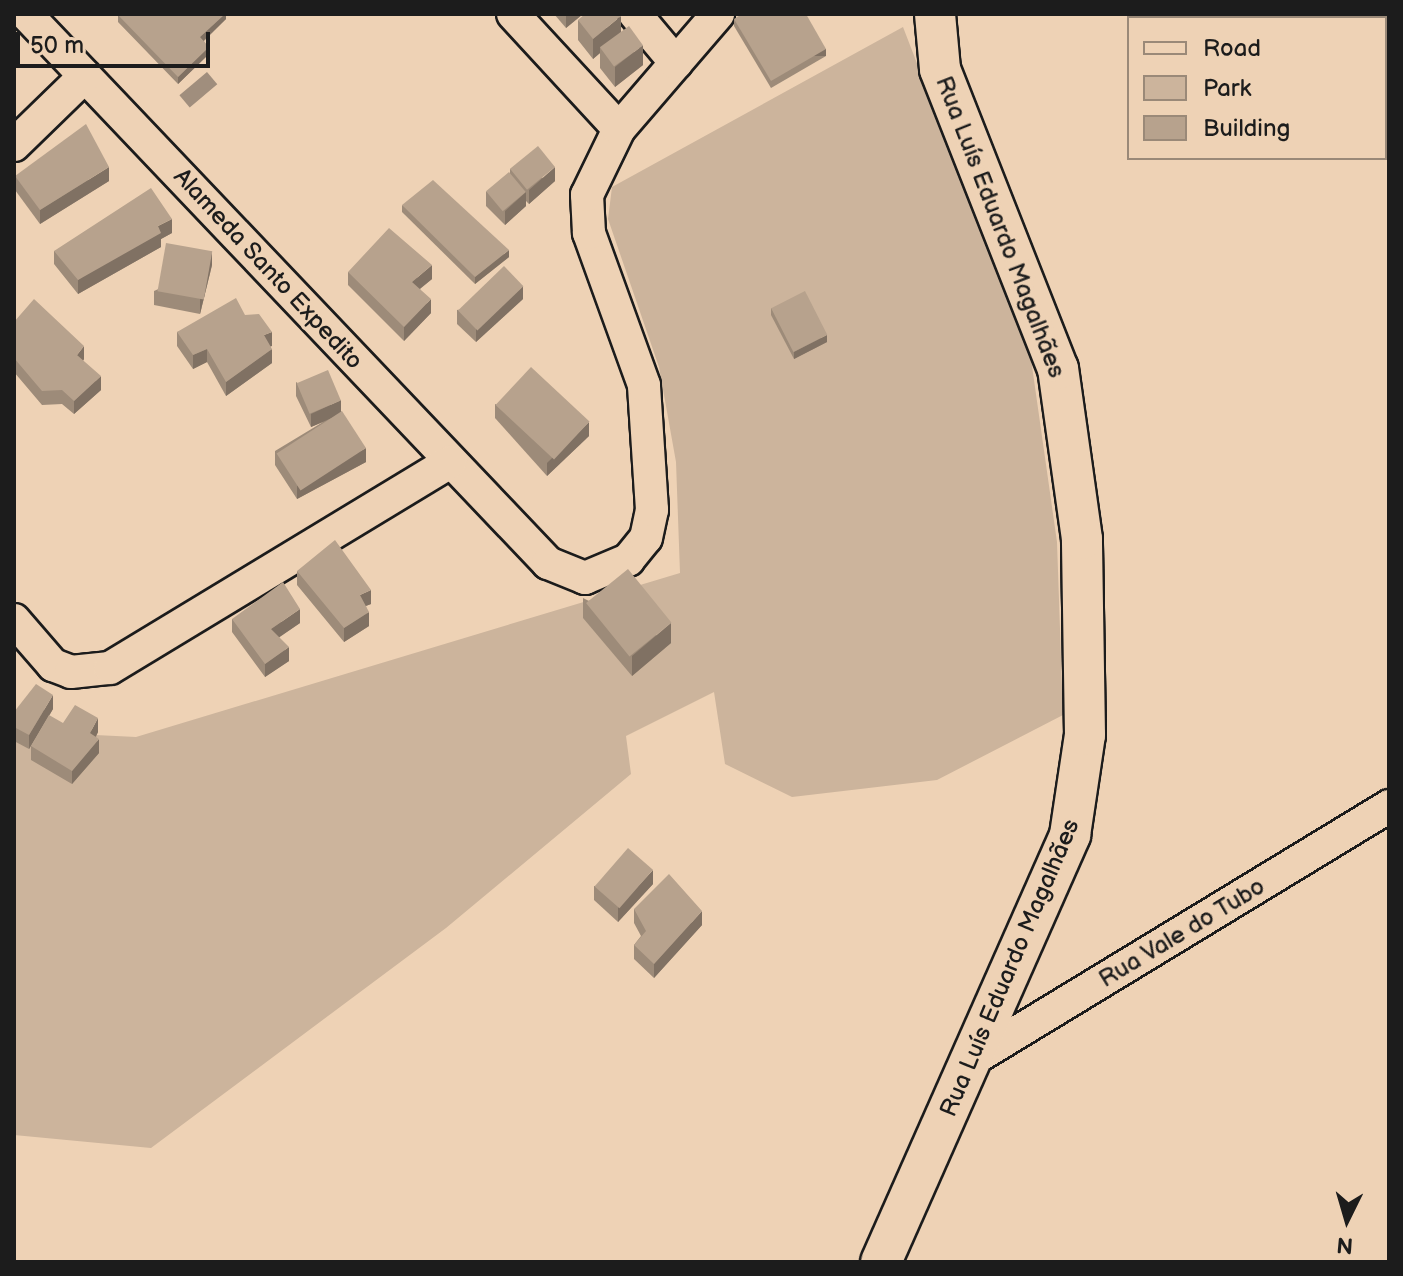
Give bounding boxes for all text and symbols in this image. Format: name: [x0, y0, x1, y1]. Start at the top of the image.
scale bar: [20, 16, 214, 66]
legend: [1127, 16, 1387, 160]
text: 50 m: [30, 31, 84, 60]
text: Road: [1203, 34, 1261, 63]
street label: Rua Luís Eduardo Magalhães: [929, 72, 1071, 382]
text: Park: [1203, 74, 1251, 103]
text: Building: [1203, 114, 1290, 143]
street label: Alameda Santo Expedito: [167, 162, 369, 376]
street label: Rua Luís Eduardo Magalhães: [934, 815, 1086, 1121]
street label: Rua Vale do Tubo: [1093, 872, 1271, 994]
north arrow: [1307, 1180, 1387, 1260]
text: N: [1335, 1230, 1354, 1259]

